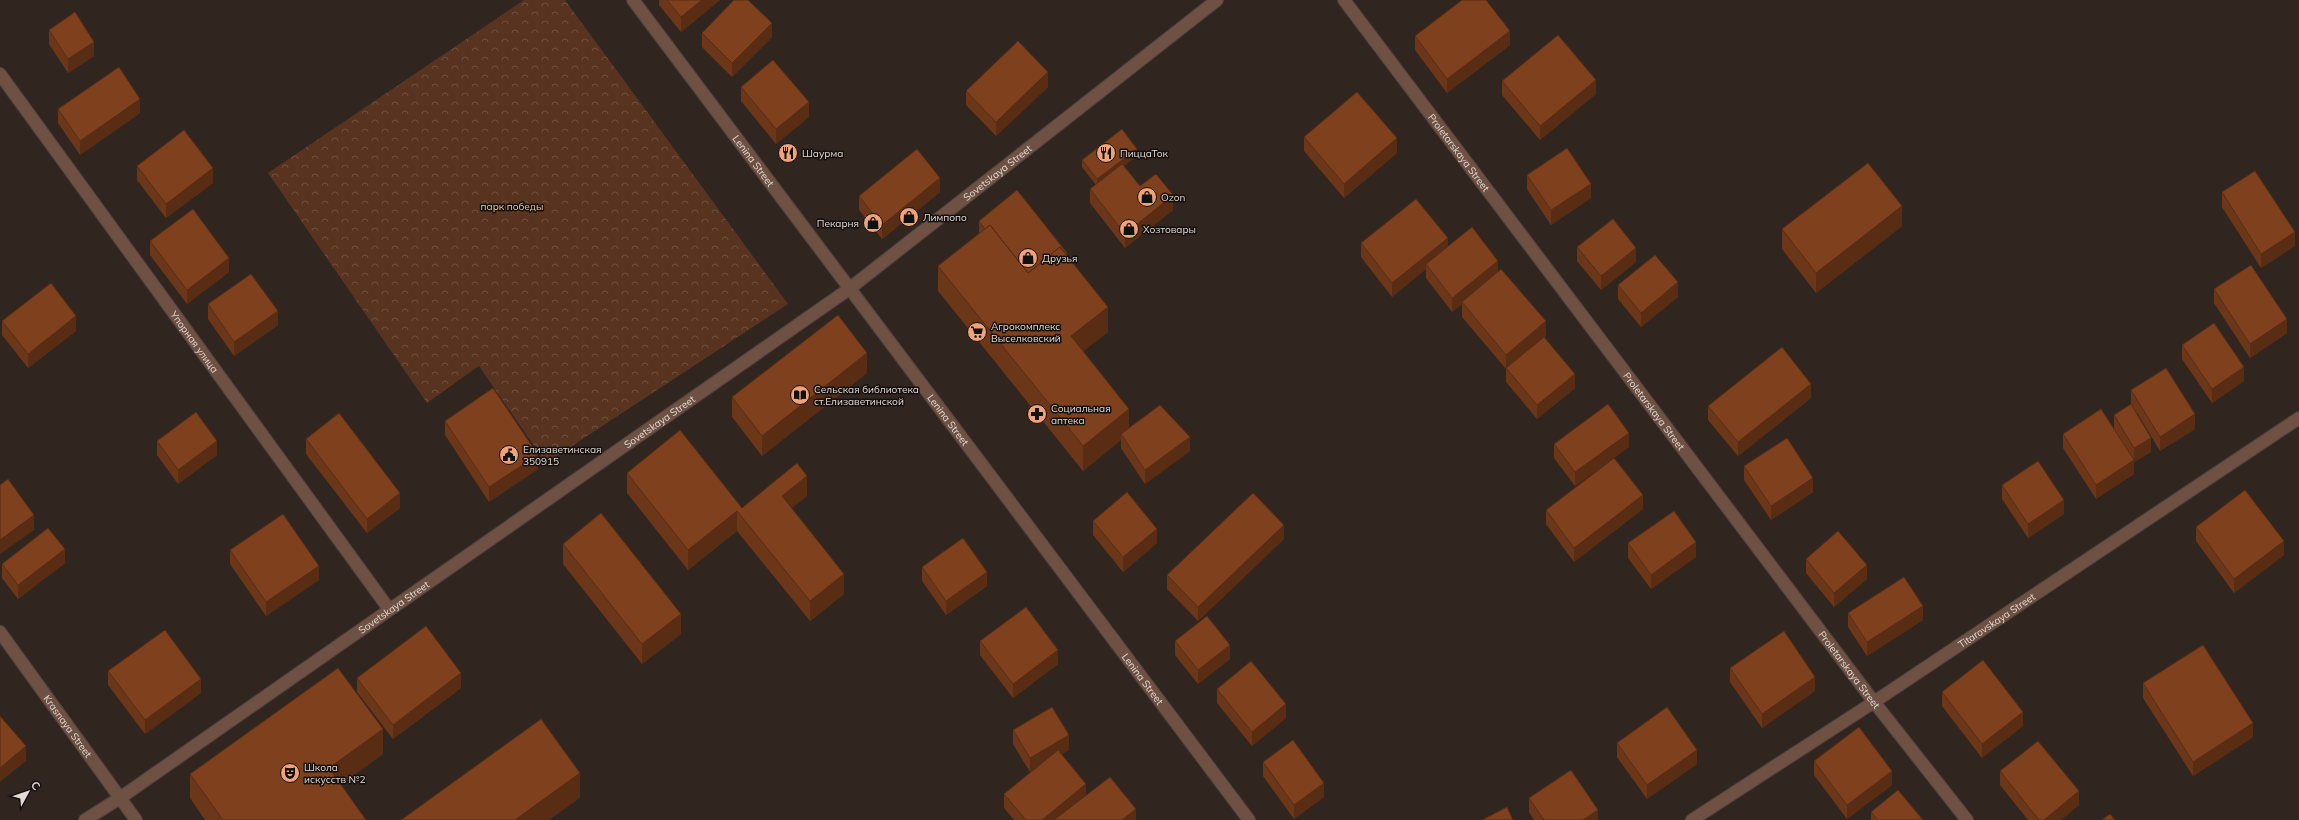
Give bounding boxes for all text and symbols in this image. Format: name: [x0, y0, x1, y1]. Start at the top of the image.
street label: Proletarskaya Street: [1426, 111, 1493, 194]
street label: Lenina Street: [730, 132, 778, 190]
street label: Sovetskaya Street: [960, 141, 1035, 203]
restaurant icon: Шаурма: [777, 142, 799, 164]
restaurant icon: ПиццаТок: [1095, 142, 1117, 164]
place label: Шаурма: [802, 147, 843, 160]
place label: ПиццаТок: [1120, 147, 1169, 160]
shop icon: Ozon: [1136, 186, 1158, 208]
place label: Ozon: [1161, 191, 1186, 204]
park label: парк победы: [481, 200, 543, 213]
shop icon: Лимпопо: [898, 206, 920, 228]
place label: Лимпопо: [923, 211, 967, 224]
shop icon: Пекарня: [862, 212, 884, 234]
place label: Пекарня: [817, 217, 859, 230]
shop icon: Хозтовары: [1118, 218, 1140, 240]
place label: Хозтовары: [1143, 223, 1196, 236]
shop icon: Друзья: [1017, 247, 1039, 269]
place label: Друзья: [1042, 252, 1078, 265]
street label: Упорная улица: [167, 307, 222, 375]
place label: Агрокомплекс Выселковский: [991, 320, 1061, 345]
supermarket icon: Агрокомплекс Выселковский: [966, 321, 988, 343]
street label: Proletarskaya Street: [1621, 370, 1688, 453]
place label: Сельская библиотека ст.Елизаветинской: [814, 383, 919, 408]
library icon: Сельская библиотека ст.Елизаветинской: [789, 384, 811, 406]
street label: Lenina Street: [925, 391, 972, 449]
street label: Sovetskaya Street: [621, 392, 698, 451]
place label: Социальная аптека: [1051, 402, 1111, 427]
pharmacy icon: Социальная аптека: [1026, 403, 1048, 425]
place label: Елизаветинская 350915: [523, 443, 602, 468]
public building icon: Елизаветинская 350915: [498, 444, 520, 466]
street label: Sovetskaya Street: [356, 577, 432, 636]
street label: Titarovskaya Street: [1955, 590, 2038, 651]
street label: Proletarskaya Street: [1816, 628, 1883, 712]
street label: Lenina Street: [1119, 650, 1167, 708]
street label: Krasnaya Street: [41, 692, 95, 760]
place label: Школа искусств №2: [304, 761, 365, 786]
theatre icon: Школа искусств №2: [279, 762, 301, 784]
north arrow: [8, 772, 48, 812]
text: С: [28, 778, 44, 793]

